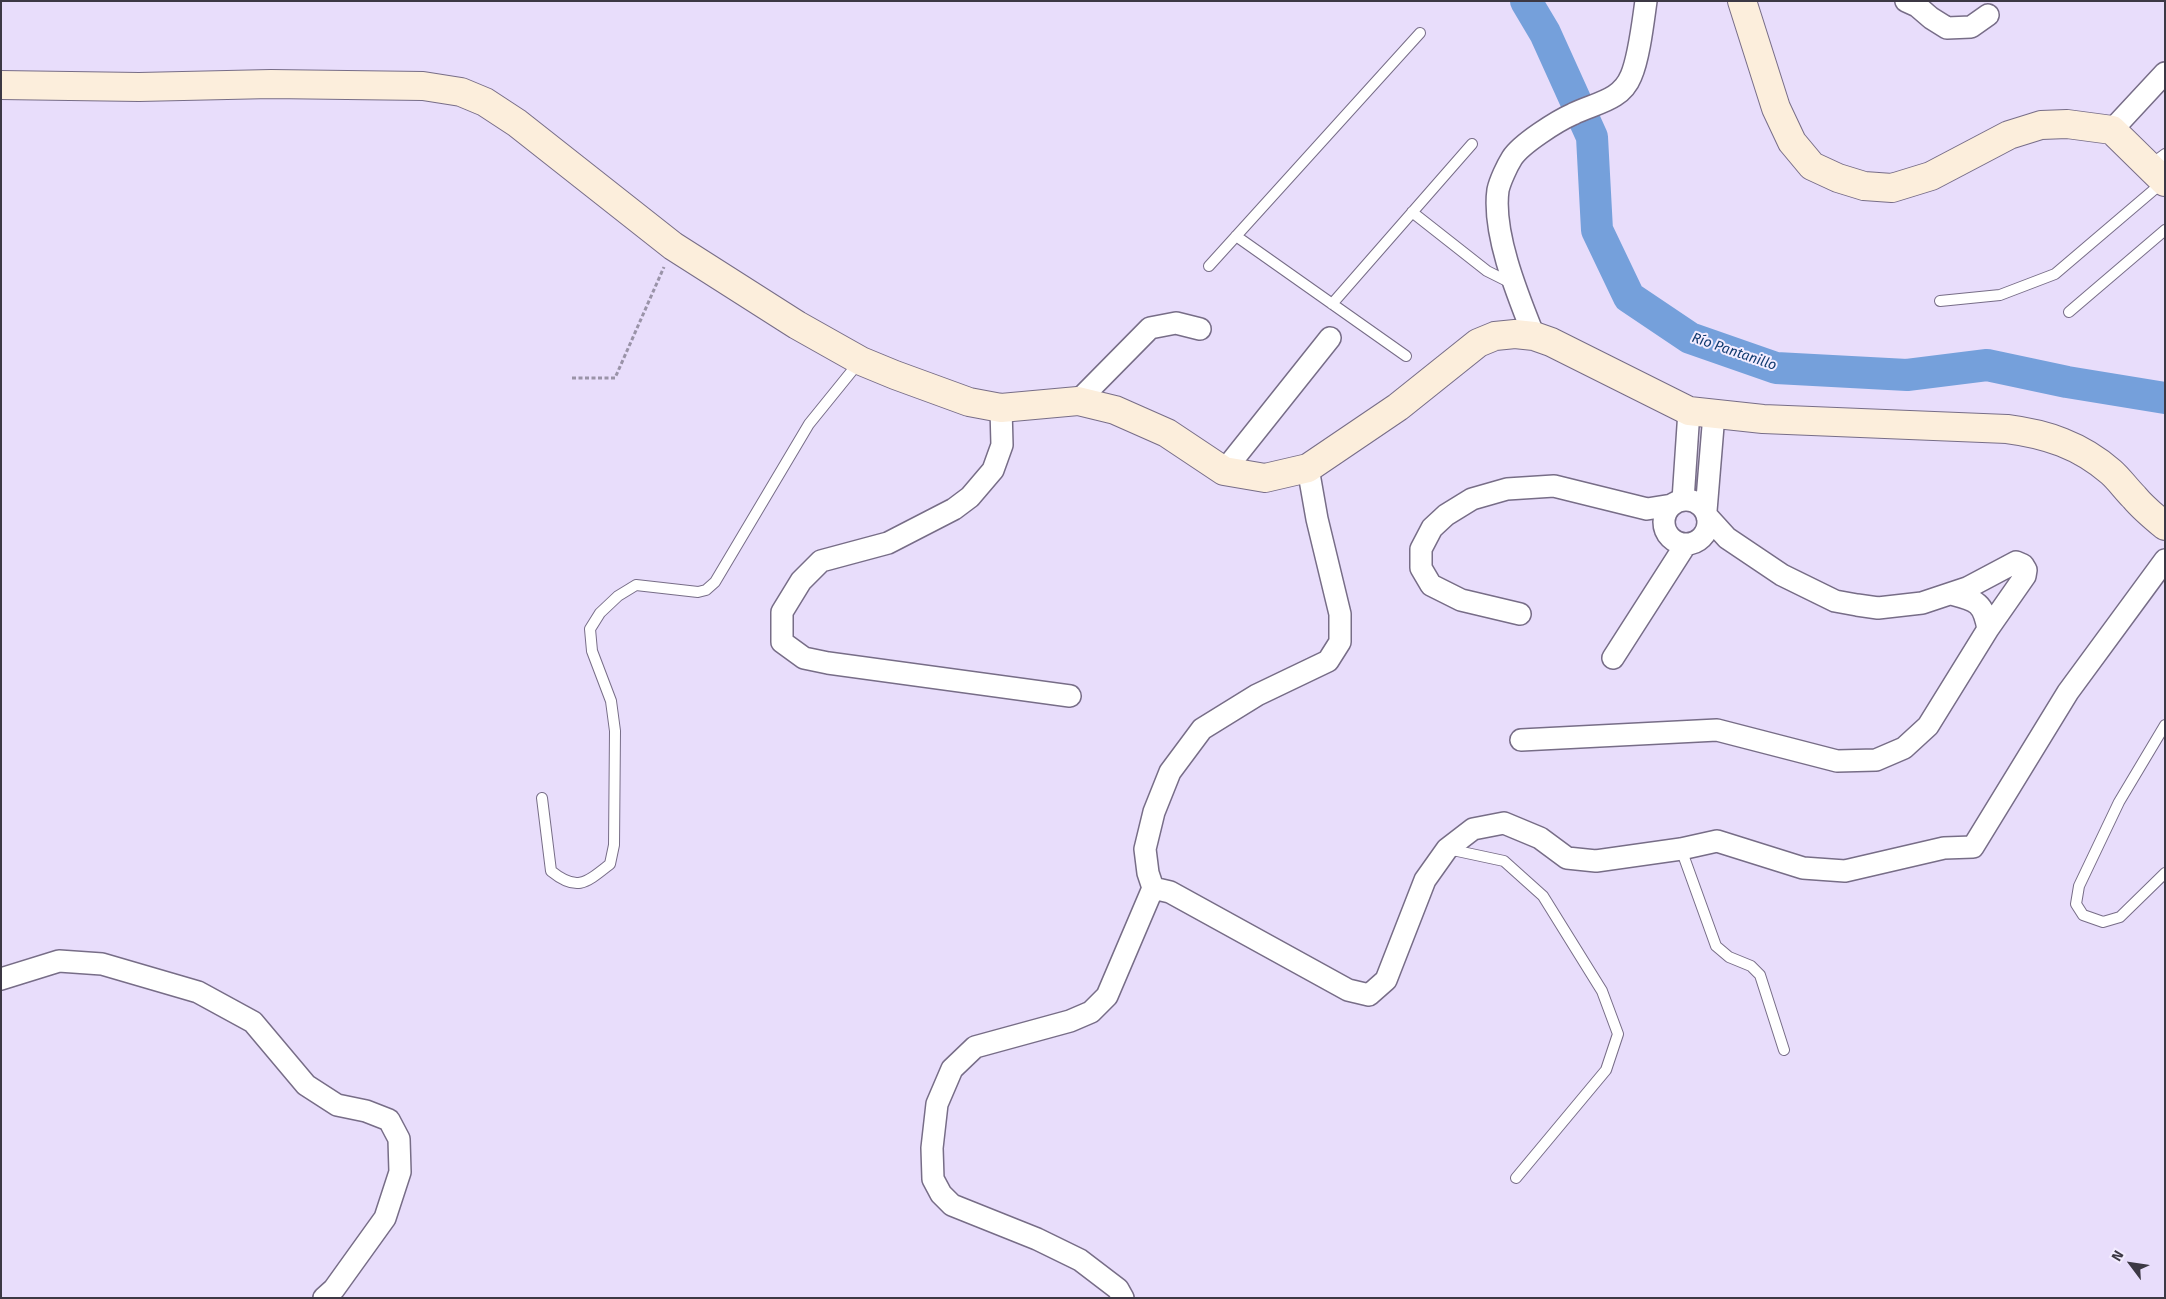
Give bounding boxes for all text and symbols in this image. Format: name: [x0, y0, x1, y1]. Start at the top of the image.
water label: Río Pantanillo: [1689, 330, 1779, 374]
north arrow: [2106, 1239, 2156, 1289]
text: N: [2108, 1248, 2127, 1264]

